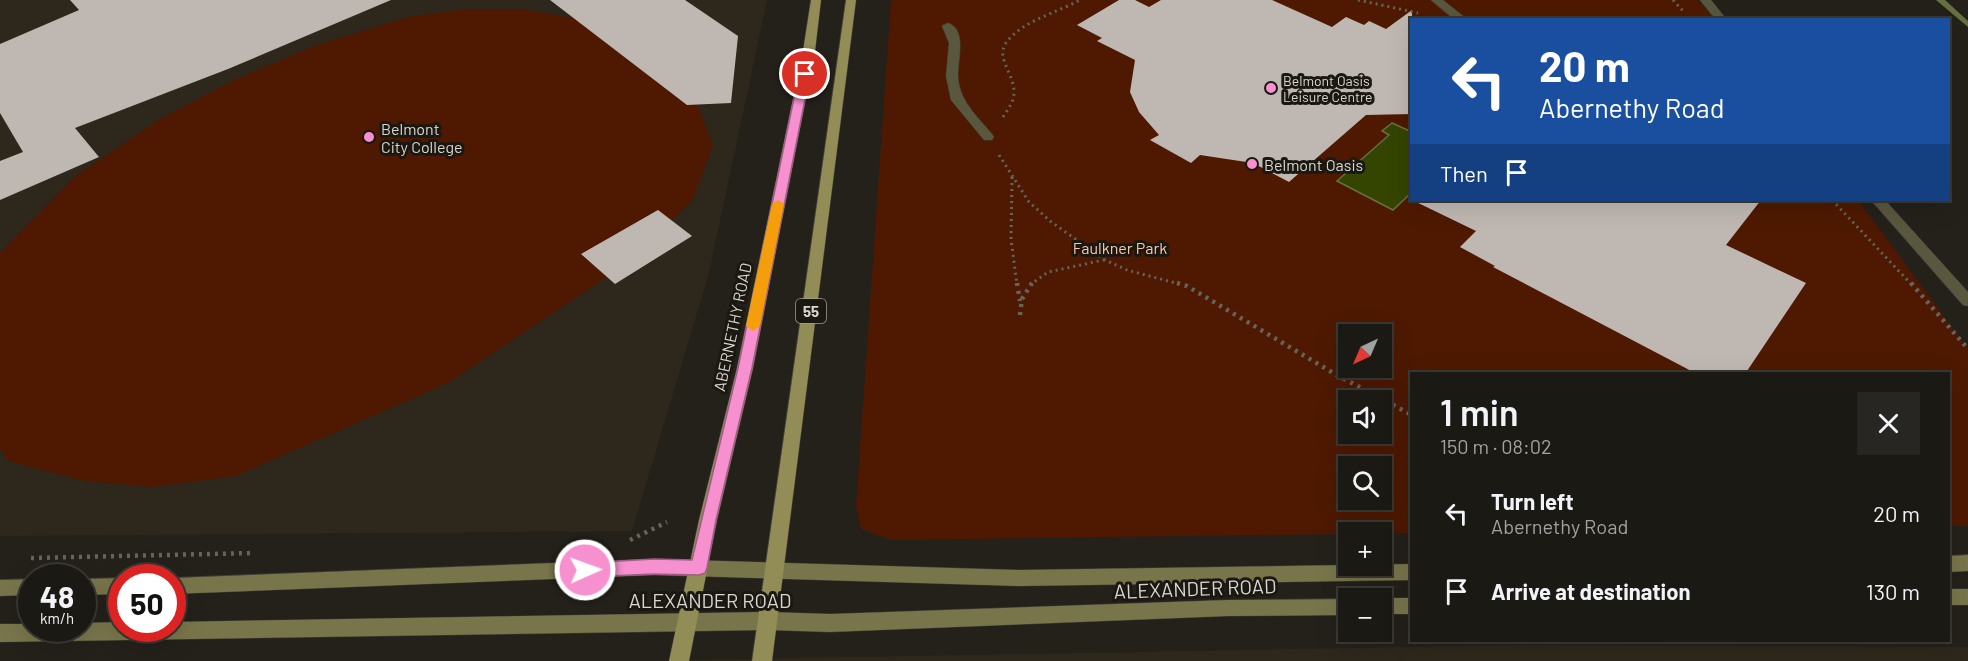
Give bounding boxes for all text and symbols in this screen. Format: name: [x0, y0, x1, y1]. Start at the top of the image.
text: 20 m: [1539, 40, 1630, 90]
icon: left: [1440, 42, 1518, 120]
pin: [779, 48, 830, 99]
icon: arrive: [788, 57, 821, 90]
place label: Belmont Oasis Leisure Centre: [1283, 72, 1373, 105]
marker: Belmont Oasis Leisure Centre: [1264, 81, 1278, 95]
text: Abernethy Road: [1539, 91, 1724, 123]
place label: Belmont City College: [381, 119, 463, 156]
marker: Belmont City College: [362, 130, 376, 144]
place label: Belmont Oasis: [1264, 155, 1363, 174]
icon: arrive: [1500, 156, 1533, 189]
marker: Belmont Oasis: [1245, 157, 1259, 171]
text: Then: [1440, 160, 1488, 186]
park label: Faulkner Park: [1073, 238, 1167, 257]
street label: ABERNETHY ROAD: [709, 261, 755, 393]
road number: 55: [796, 299, 826, 323]
north arrow: [1338, 324, 1392, 378]
map controls: [1338, 324, 1392, 642]
button: sound: [1338, 390, 1392, 444]
text: 1 min: [1440, 390, 1519, 433]
button: close: [1857, 392, 1920, 455]
text: 150 m · 08:02: [1440, 434, 1552, 458]
button: search: [1338, 456, 1392, 510]
text: Turn left: [1491, 488, 1574, 514]
icon: left: [1440, 497, 1473, 530]
text: 20 m: [1873, 500, 1920, 526]
text: Abernethy Road: [1491, 514, 1628, 538]
button: +: [1338, 522, 1392, 576]
position arrow: [553, 538, 617, 602]
speed limit sign: 50: [108, 564, 186, 642]
street label: ALEXANDER ROAD: [1113, 573, 1277, 603]
icon: arrive: [1440, 575, 1473, 608]
text: 48: [40, 578, 74, 614]
text: Arrive at destination: [1491, 578, 1690, 604]
text: 130 m: [1866, 578, 1920, 604]
street label: ALEXANDER ROAD: [629, 588, 791, 612]
button: −: [1338, 588, 1392, 642]
text: km/h: [40, 609, 74, 627]

